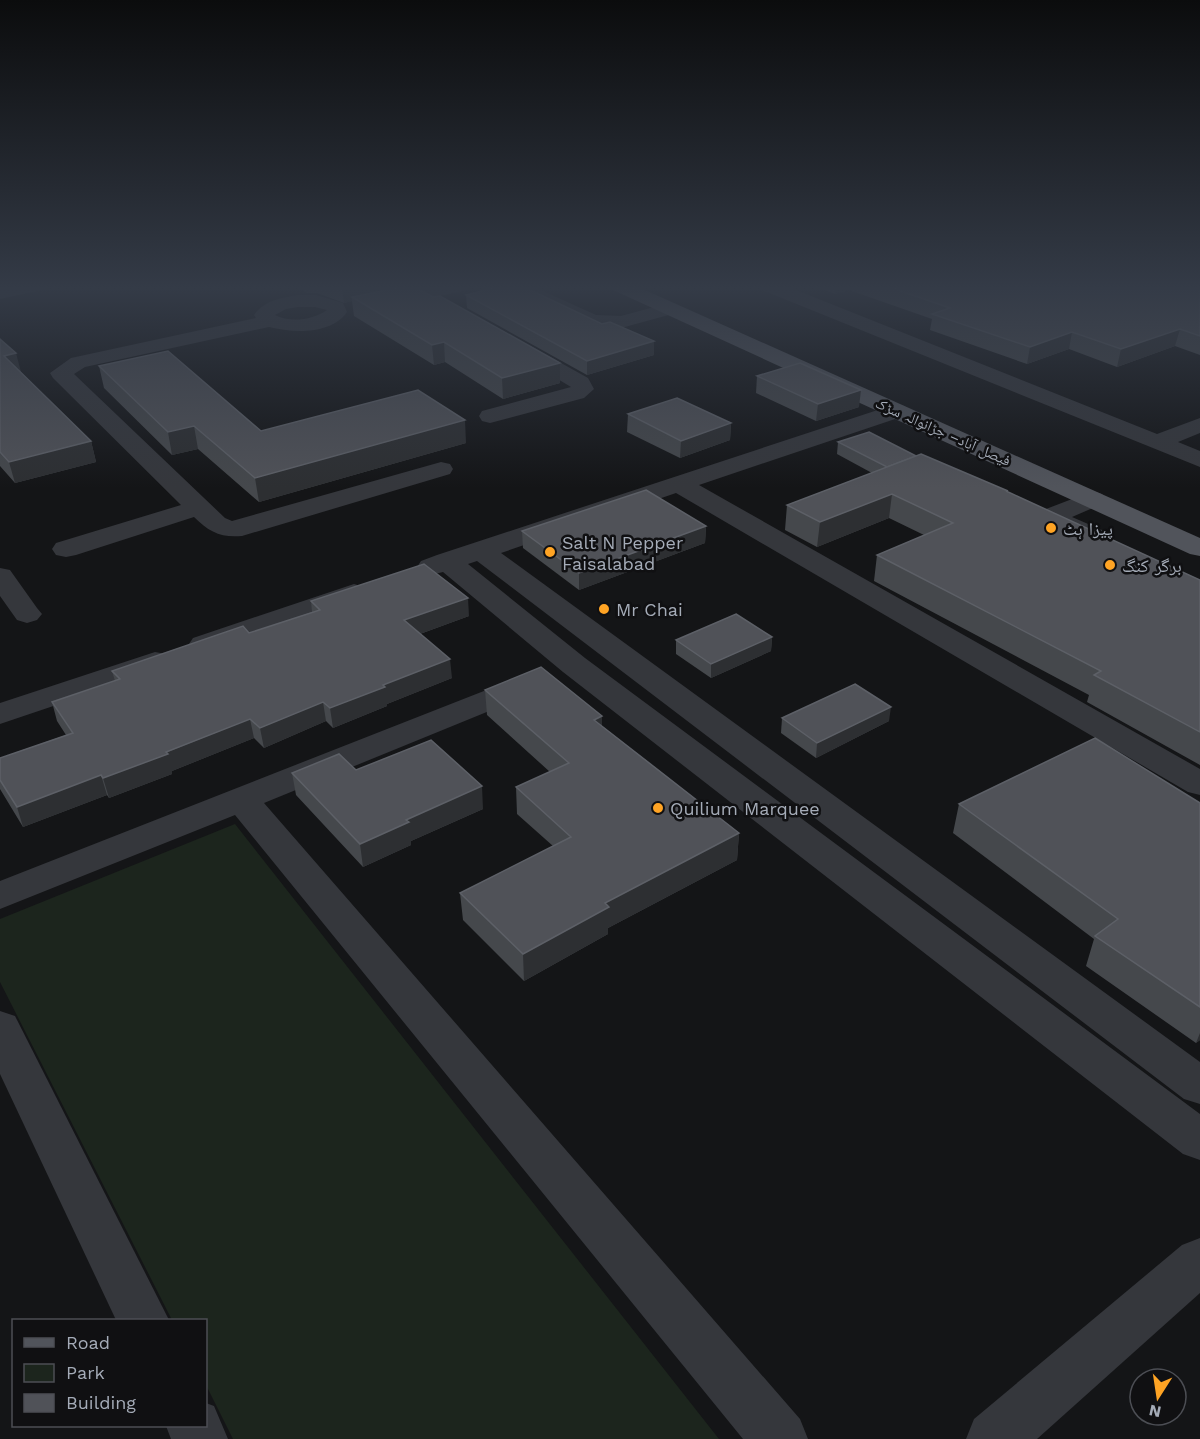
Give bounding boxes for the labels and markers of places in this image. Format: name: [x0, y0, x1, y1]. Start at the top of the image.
place label: پیزا ہٹ: [1063, 518, 1113, 540]
marker: پیزا ہٹ: [1044, 521, 1058, 535]
place label: Salt N Pepper Faisalabad: [562, 532, 683, 574]
marker: Salt N Pepper Faisalabad: [543, 545, 557, 559]
place label: برگر کنگ: [1122, 555, 1182, 576]
marker: برگر کنگ: [1103, 558, 1117, 572]
place label: Mr Chai: [616, 599, 683, 620]
marker: Mr Chai: [597, 602, 611, 616]
place label: Quilium Marquee: [670, 798, 820, 819]
marker: Quilium Marquee: [651, 801, 665, 815]

